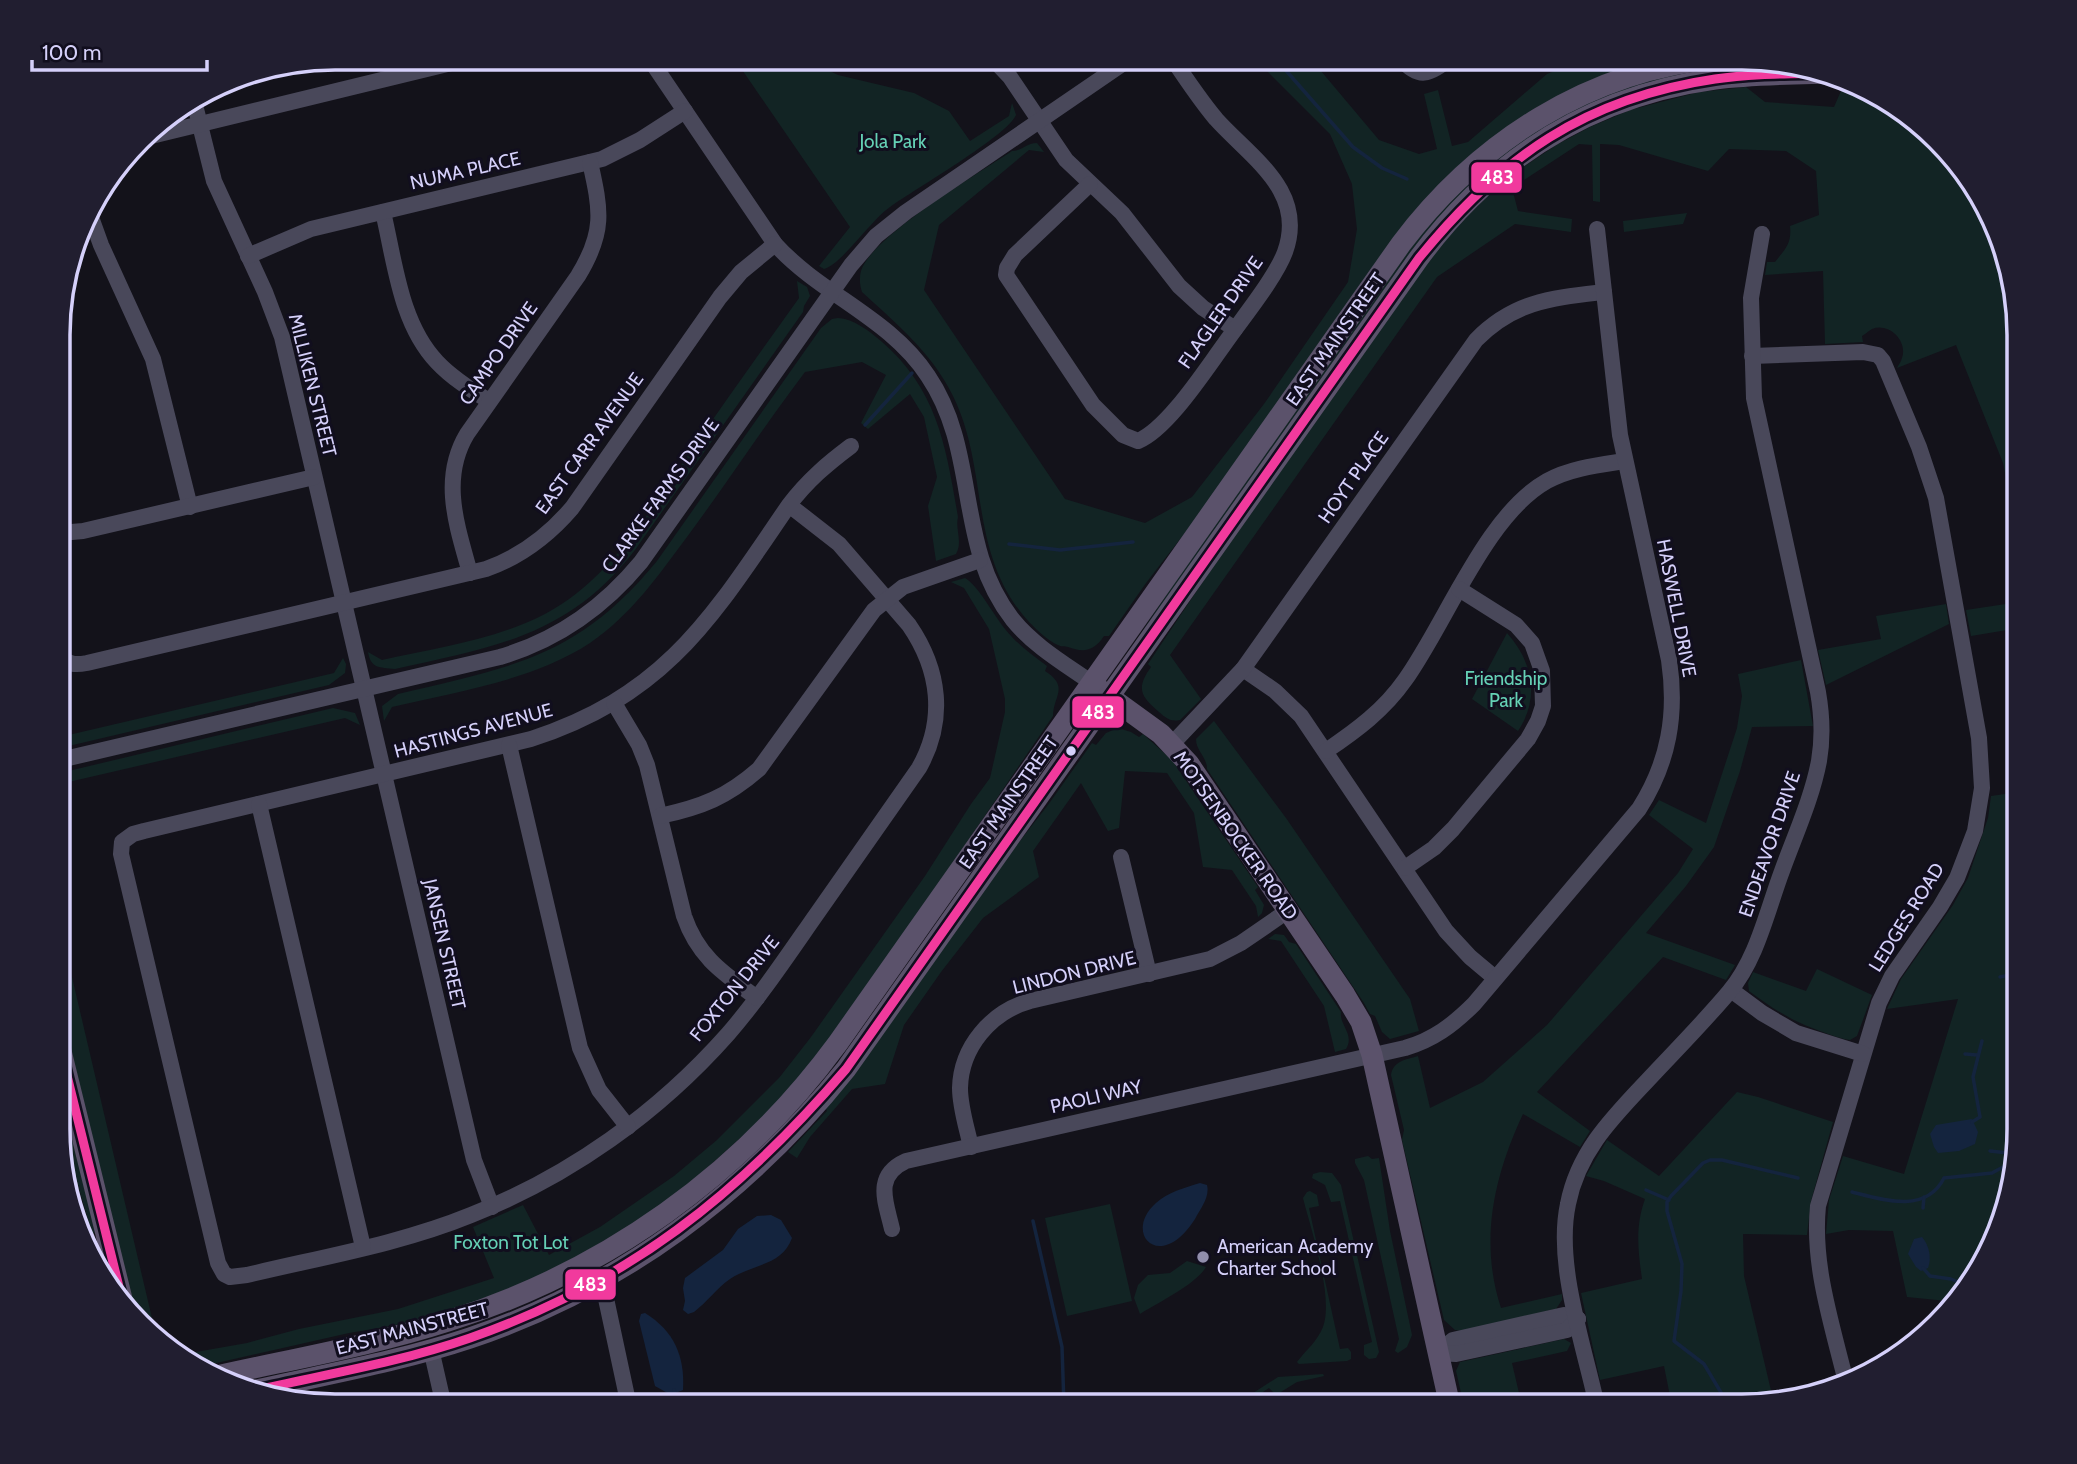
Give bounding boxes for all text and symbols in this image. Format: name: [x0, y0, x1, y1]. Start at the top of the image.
scale bar: [32, 28, 206, 72]
text: 100 m: [42, 40, 101, 65]
park label: Jola Park: [858, 130, 927, 153]
street label: NUMA PLACE: [408, 147, 523, 194]
line badge: 483: [1470, 161, 1523, 194]
text: 483: [1480, 166, 1514, 189]
street label: FLAGLER DRIVE: [1173, 252, 1268, 373]
street label: EAST MAINSTREET: [1281, 268, 1390, 410]
street label: CAMPO DRIVE: [454, 297, 542, 409]
street label: MILLIKEN STREET: [284, 311, 341, 459]
street label: EAST CARR AVENUE: [530, 368, 648, 518]
street label: CLARKE FARMS DRIVE: [597, 414, 724, 577]
street label: HOYT PLACE: [1313, 427, 1393, 528]
street label: HASWELL DRIVE: [1652, 537, 1701, 679]
park label: Friendship Park: [1465, 667, 1547, 712]
line badge: 483: [1071, 695, 1125, 729]
street label: HASTINGS AVENUE: [391, 698, 555, 763]
text: 483: [1081, 701, 1115, 724]
street label: EAST MAINSTREET: [954, 731, 1063, 873]
unlabelled marker: [1064, 744, 1078, 758]
street label: MOTSENBOCKER ROAD: [1169, 746, 1303, 924]
street label: ENDEAVOR DRIVE: [1734, 768, 1805, 920]
street label: LEDGES ROAD: [1864, 858, 1949, 976]
street label: JANSEN STREET: [418, 876, 471, 1012]
street label: FOXTON DRIVE: [685, 931, 784, 1046]
street label: LINDON DRIVE: [1010, 946, 1138, 999]
street label: PAOLI WAY: [1048, 1075, 1144, 1118]
park label: Foxton Tot Lot: [453, 1231, 569, 1254]
place label: American Academy Charter School: [1217, 1235, 1374, 1280]
marker: American Academy Charter School: [1195, 1249, 1211, 1265]
line badge: 483: [564, 1268, 617, 1301]
text: 483: [573, 1273, 607, 1296]
street label: EAST MAINSTREET: [333, 1297, 491, 1360]

